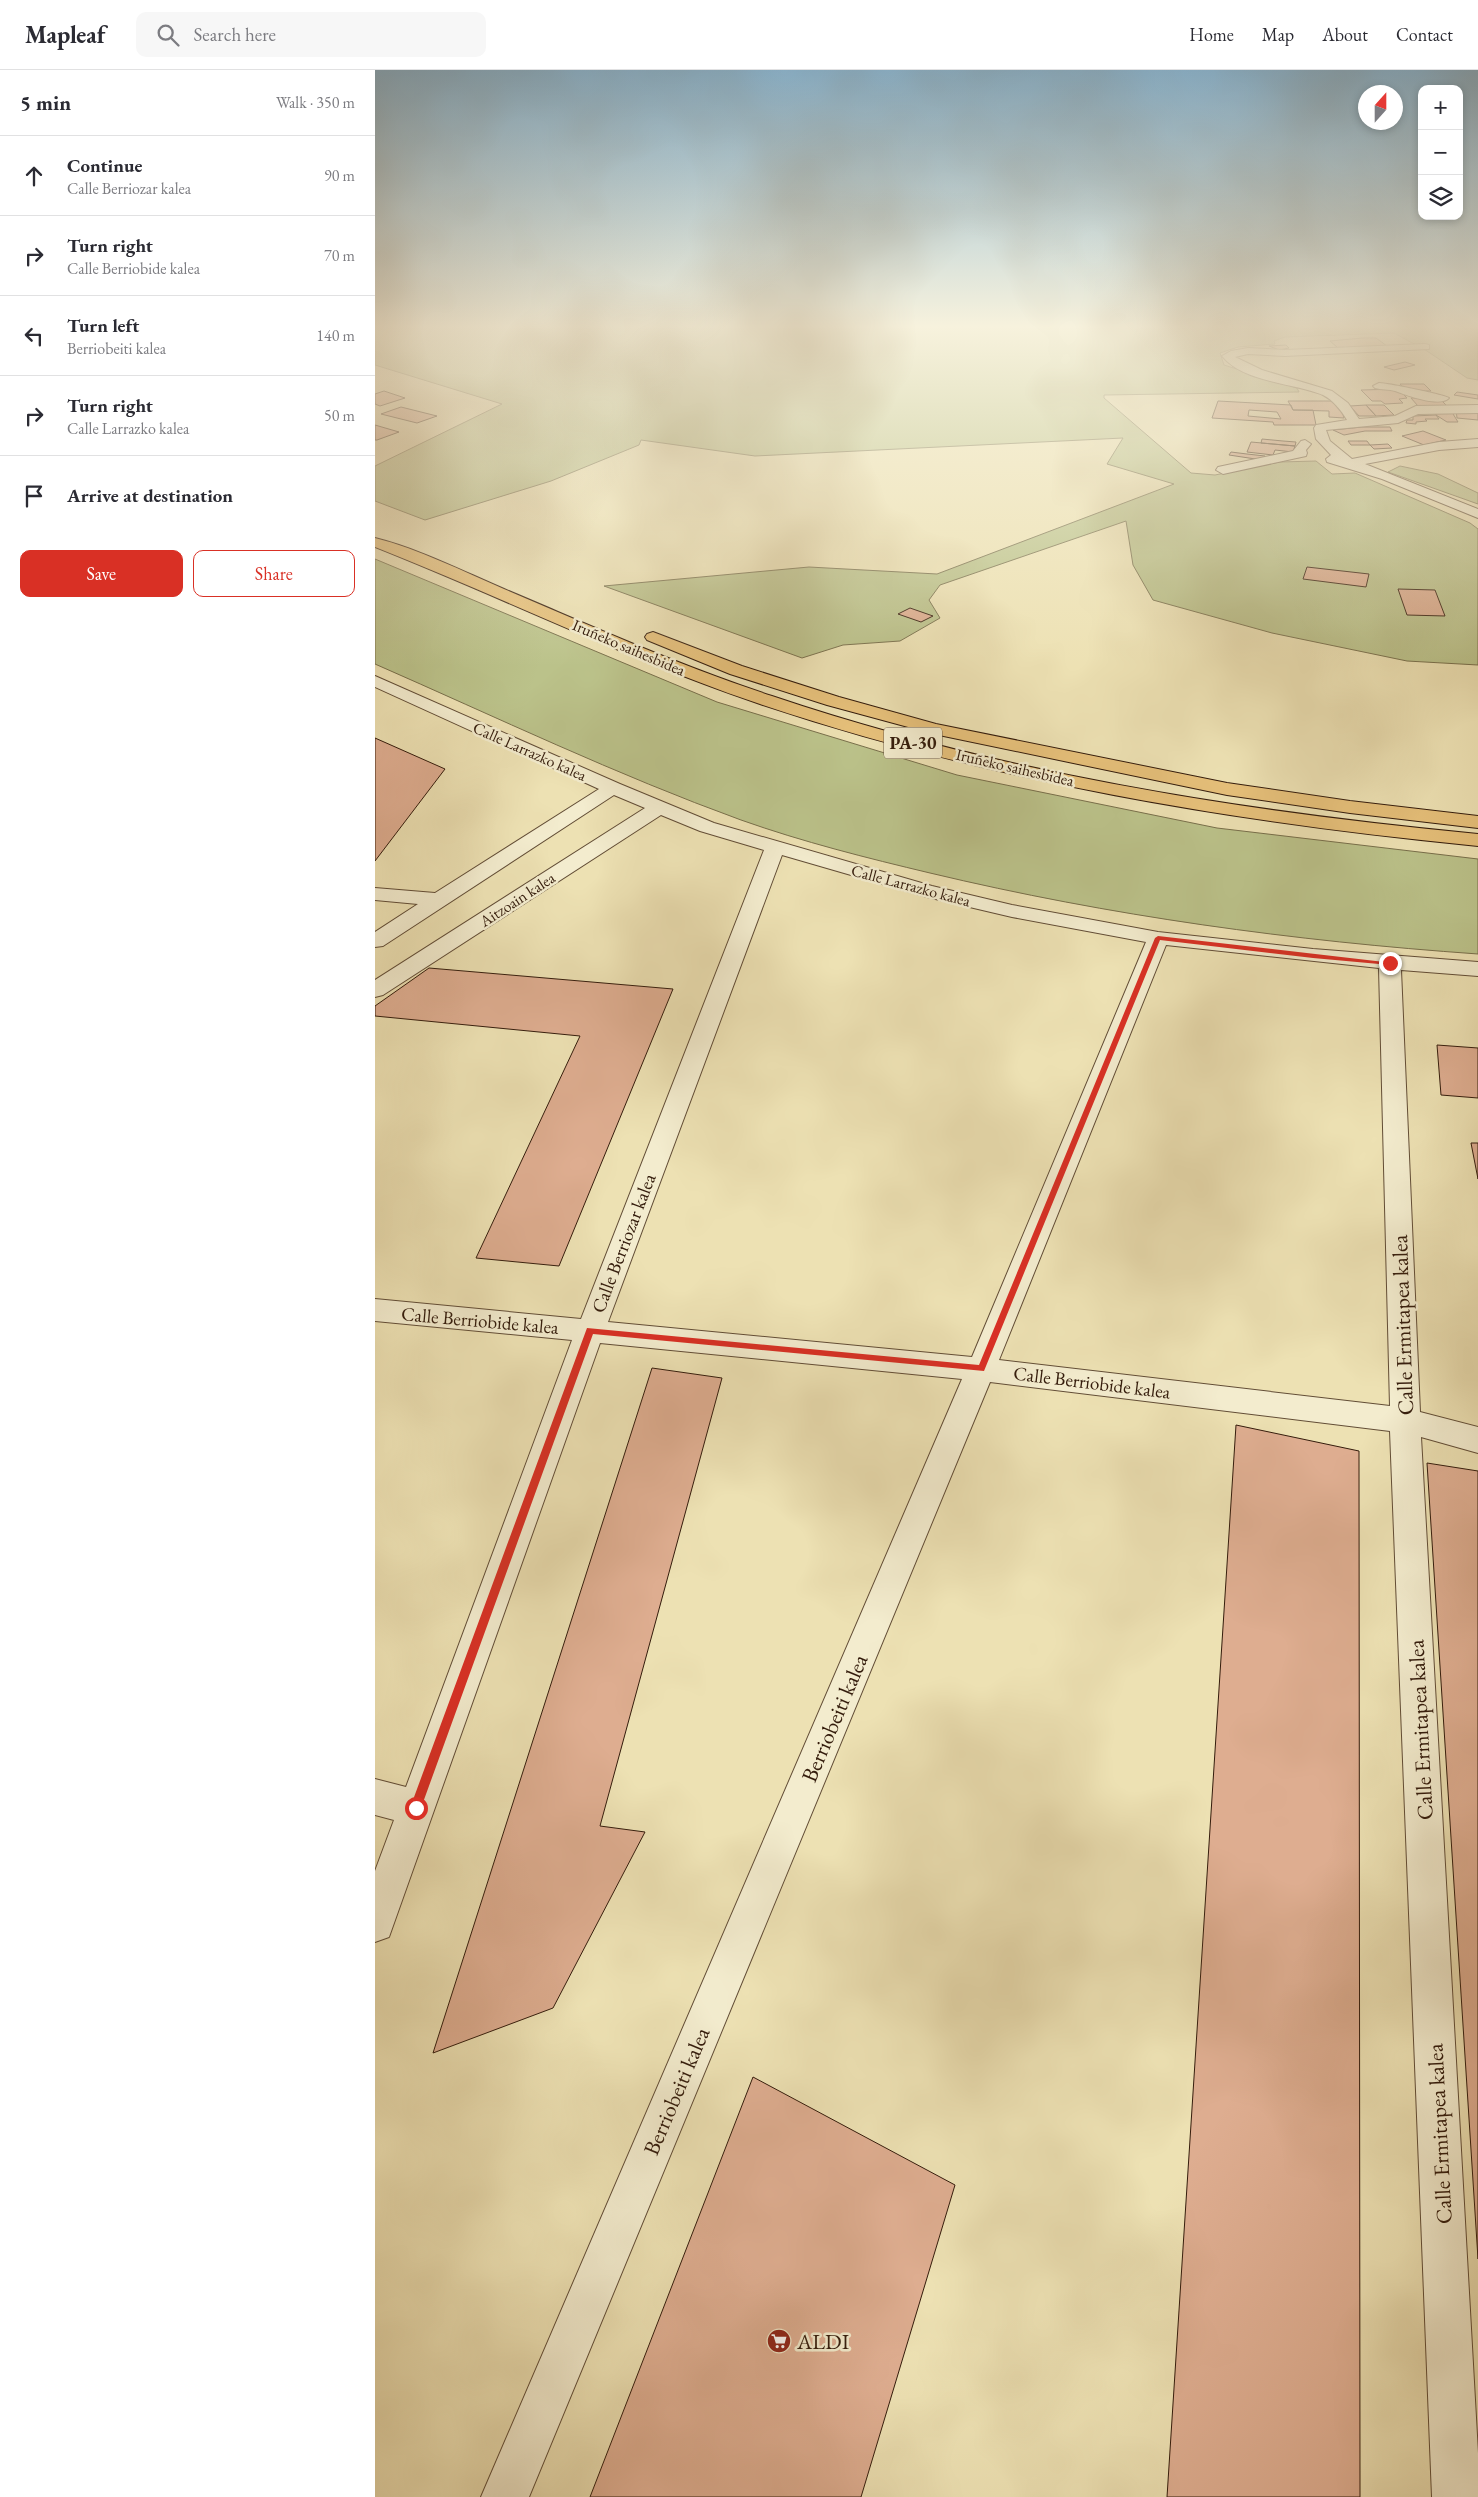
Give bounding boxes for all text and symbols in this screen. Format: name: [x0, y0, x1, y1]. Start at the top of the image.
search box: [136, 12, 486, 57]
text: Mapleaf: [25, 19, 106, 50]
icon: search: [154, 21, 182, 49]
text: Search here: [194, 22, 276, 47]
text: Home: [1189, 23, 1234, 46]
text: Map: [1262, 23, 1294, 46]
text: About: [1322, 23, 1368, 46]
text: Contact: [1396, 23, 1453, 46]
north arrow: [1358, 85, 1403, 130]
map controls: [1418, 85, 1463, 220]
button: +: [1418, 85, 1463, 130]
text: 5 min: [20, 89, 71, 116]
text: Walk · 350 m: [276, 92, 355, 113]
button: −: [1418, 130, 1463, 175]
text: Continue: [67, 153, 142, 178]
icon: ahead: [20, 162, 48, 190]
text: 90 m: [324, 165, 355, 186]
button: layers: [1418, 175, 1463, 220]
text: Calle Berriozar kalea: [67, 178, 191, 199]
text: Turn right: [67, 233, 153, 258]
icon: right: [20, 242, 48, 270]
text: 70 m: [324, 245, 355, 266]
text: Calle Berriobide kalea: [67, 258, 200, 279]
text: Turn left: [67, 313, 139, 338]
icon: left: [20, 322, 48, 350]
text: 140 m: [316, 325, 355, 346]
text: Berriobeiti kalea: [67, 338, 166, 359]
text: Turn right: [67, 393, 153, 418]
icon: right: [20, 402, 48, 430]
text: 50 m: [324, 405, 355, 426]
text: Calle Larrazko kalea: [67, 418, 189, 439]
icon: arrive: [20, 482, 48, 510]
text: Arrive at destination: [67, 483, 233, 508]
button: Save: [20, 550, 183, 597]
button: Share: [193, 550, 355, 597]
street label: Iruñeko saihesbidea: [569, 614, 689, 681]
street label: Calle Larrazko kalea: [470, 717, 591, 786]
road number: PA-30: [884, 728, 942, 758]
street label: Iruñeko saihesbidea: [954, 744, 1077, 791]
street label: Calle Larrazko kalea: [849, 860, 973, 912]
street label: Aitzoain kalea: [475, 867, 560, 932]
route end: [1379, 952, 1402, 975]
street label: Calle Berriozar kalea: [585, 1170, 662, 1316]
street label: Calle Ermitapea kalea: [1385, 1234, 1420, 1416]
street label: Calle Berriobide kalea: [400, 1301, 560, 1340]
street label: Calle Berriobide kalea: [1012, 1360, 1172, 1405]
street label: Calle Ermitapea kalea: [1401, 1639, 1440, 1821]
street label: Berriobeiti kalea: [795, 1650, 875, 1787]
route start: [405, 1797, 428, 1820]
street label: Berriobeiti kalea: [637, 2023, 717, 2160]
street label: Calle Ermitapea kalea: [1420, 2043, 1459, 2225]
place label: ALDI: [796, 2327, 850, 2356]
supermarket icon: ALDI: [766, 2328, 792, 2354]

